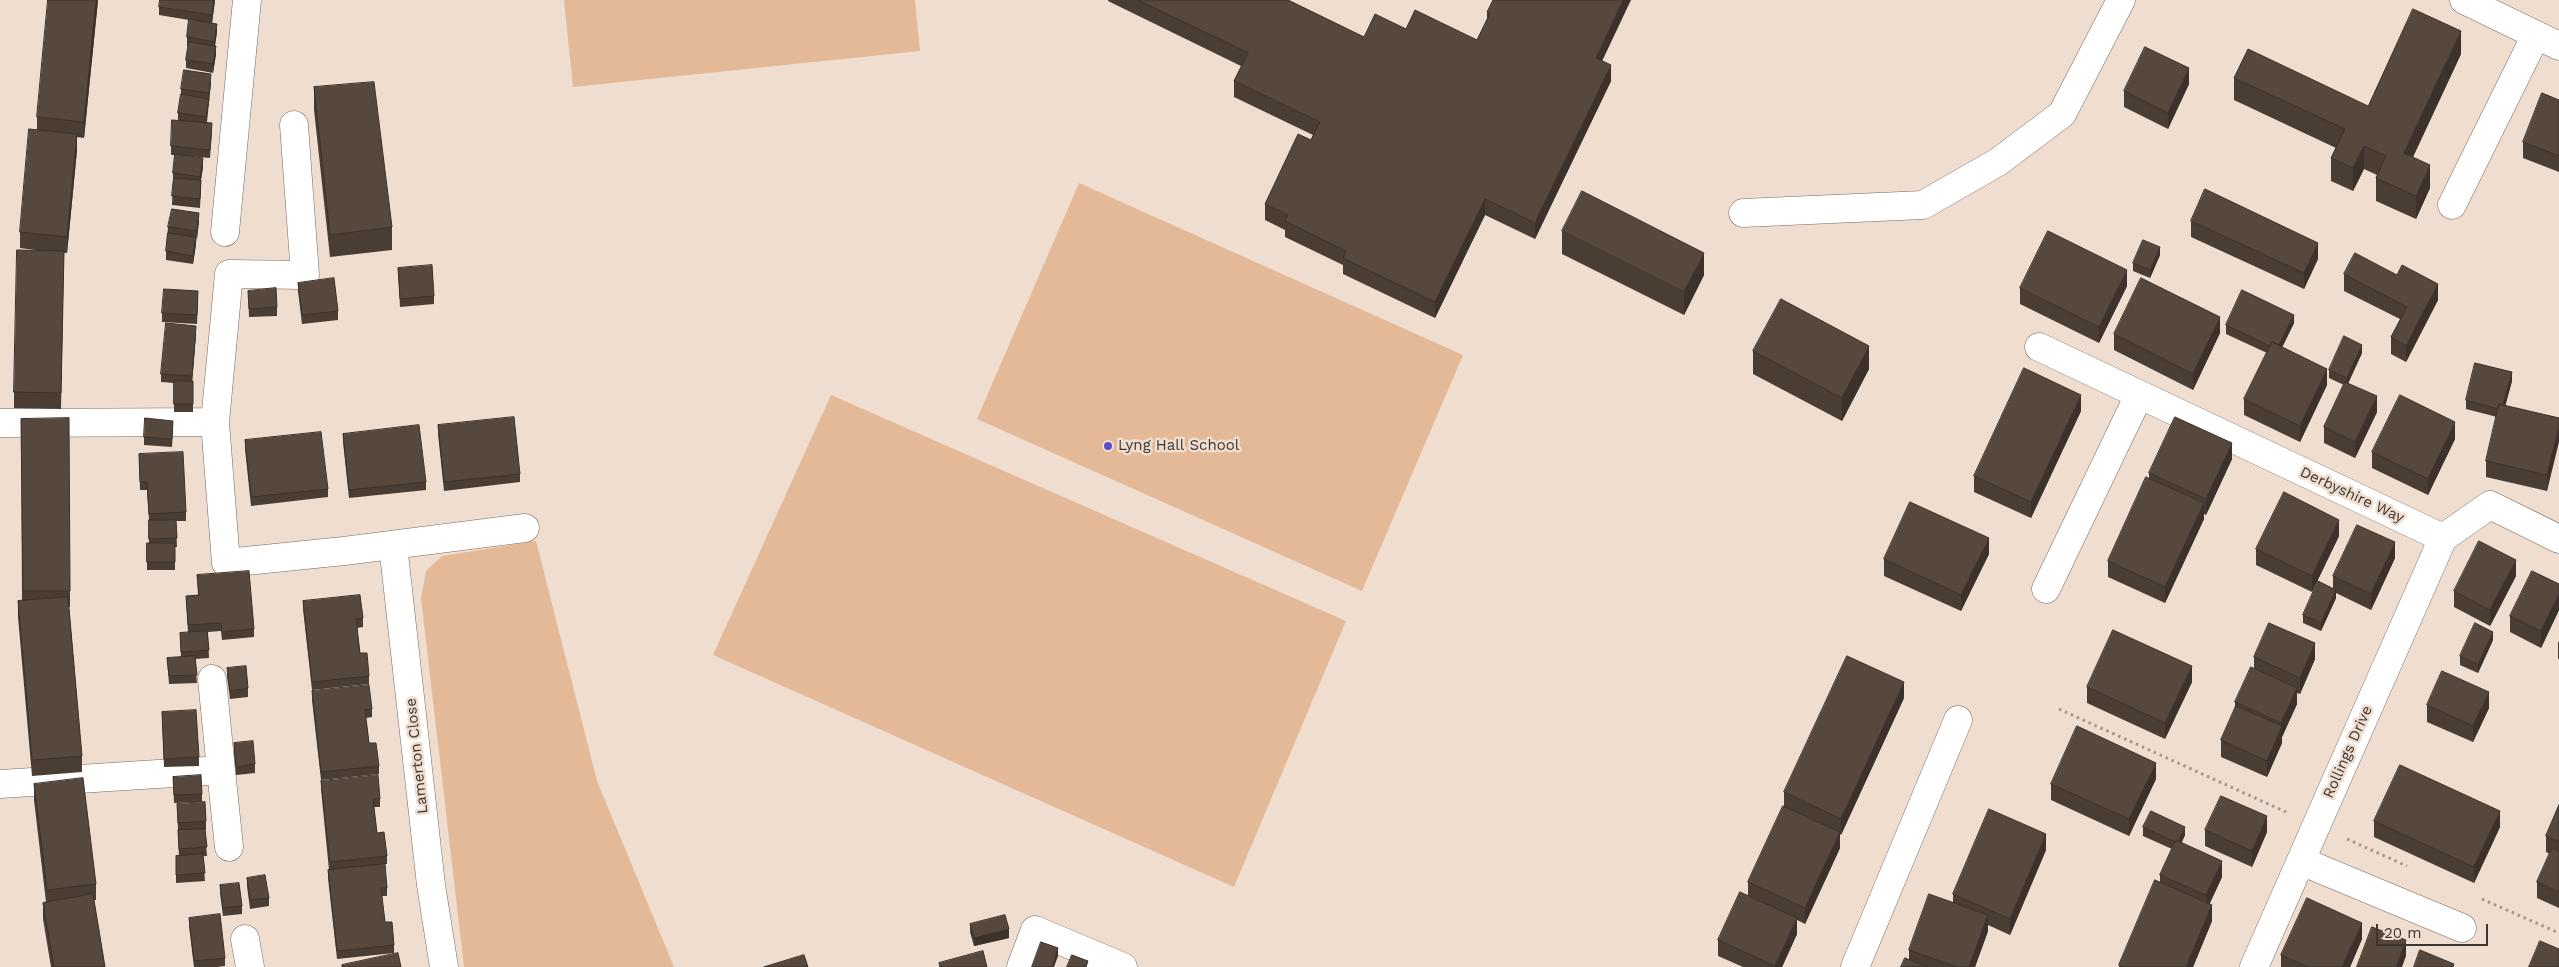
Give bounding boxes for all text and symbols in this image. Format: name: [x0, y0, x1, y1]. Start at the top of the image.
place label: Lyng Hall School: [1118, 437, 1239, 455]
marker: Lyng Hall School: [1102, 440, 1114, 452]
street label: Derbyshire Way: [2297, 463, 2407, 527]
street label: Lamerton Close: [402, 697, 432, 815]
street label: Rollings Drive: [2320, 703, 2376, 801]
scale bar: [2379, 914, 2492, 946]
text: 20 m: [2384, 924, 2422, 942]

